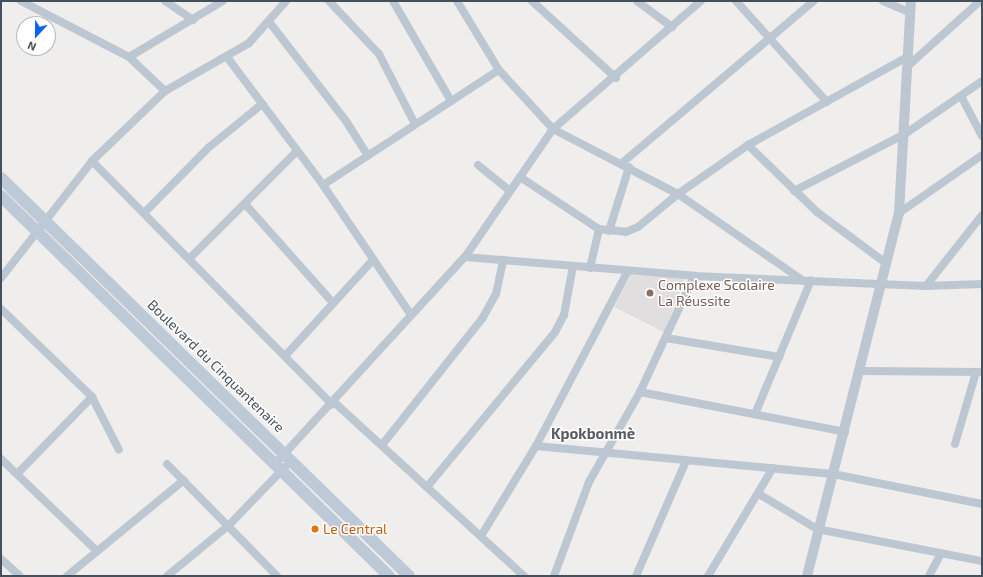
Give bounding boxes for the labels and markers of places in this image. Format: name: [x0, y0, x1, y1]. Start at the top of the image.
place label: Complexe Scolaire La Réussite: [658, 277, 775, 310]
marker: Complexe Scolaire La Réussite: [645, 288, 655, 298]
place label: Le Central: [323, 521, 387, 537]
marker: Le Central: [310, 524, 320, 534]

